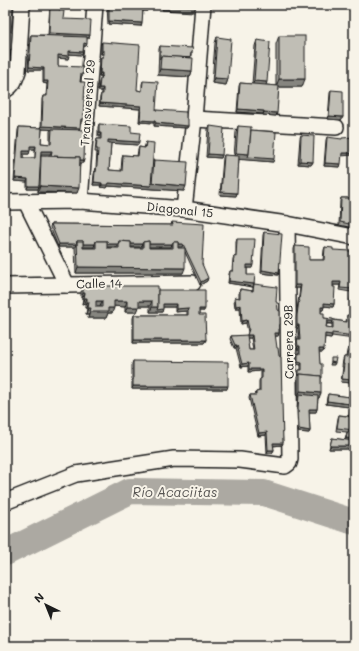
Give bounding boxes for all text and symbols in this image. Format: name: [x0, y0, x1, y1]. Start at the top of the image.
street label: Transversal 29: [76, 59, 98, 147]
street label: Diagonal 15: [146, 198, 214, 220]
street label: Calle 14: [76, 275, 122, 291]
street label: Carrera 29B: [279, 305, 297, 379]
water label: Río Acaciitas: [133, 483, 217, 500]
north arrow: [26, 585, 66, 625]
text: N: [31, 589, 47, 606]

